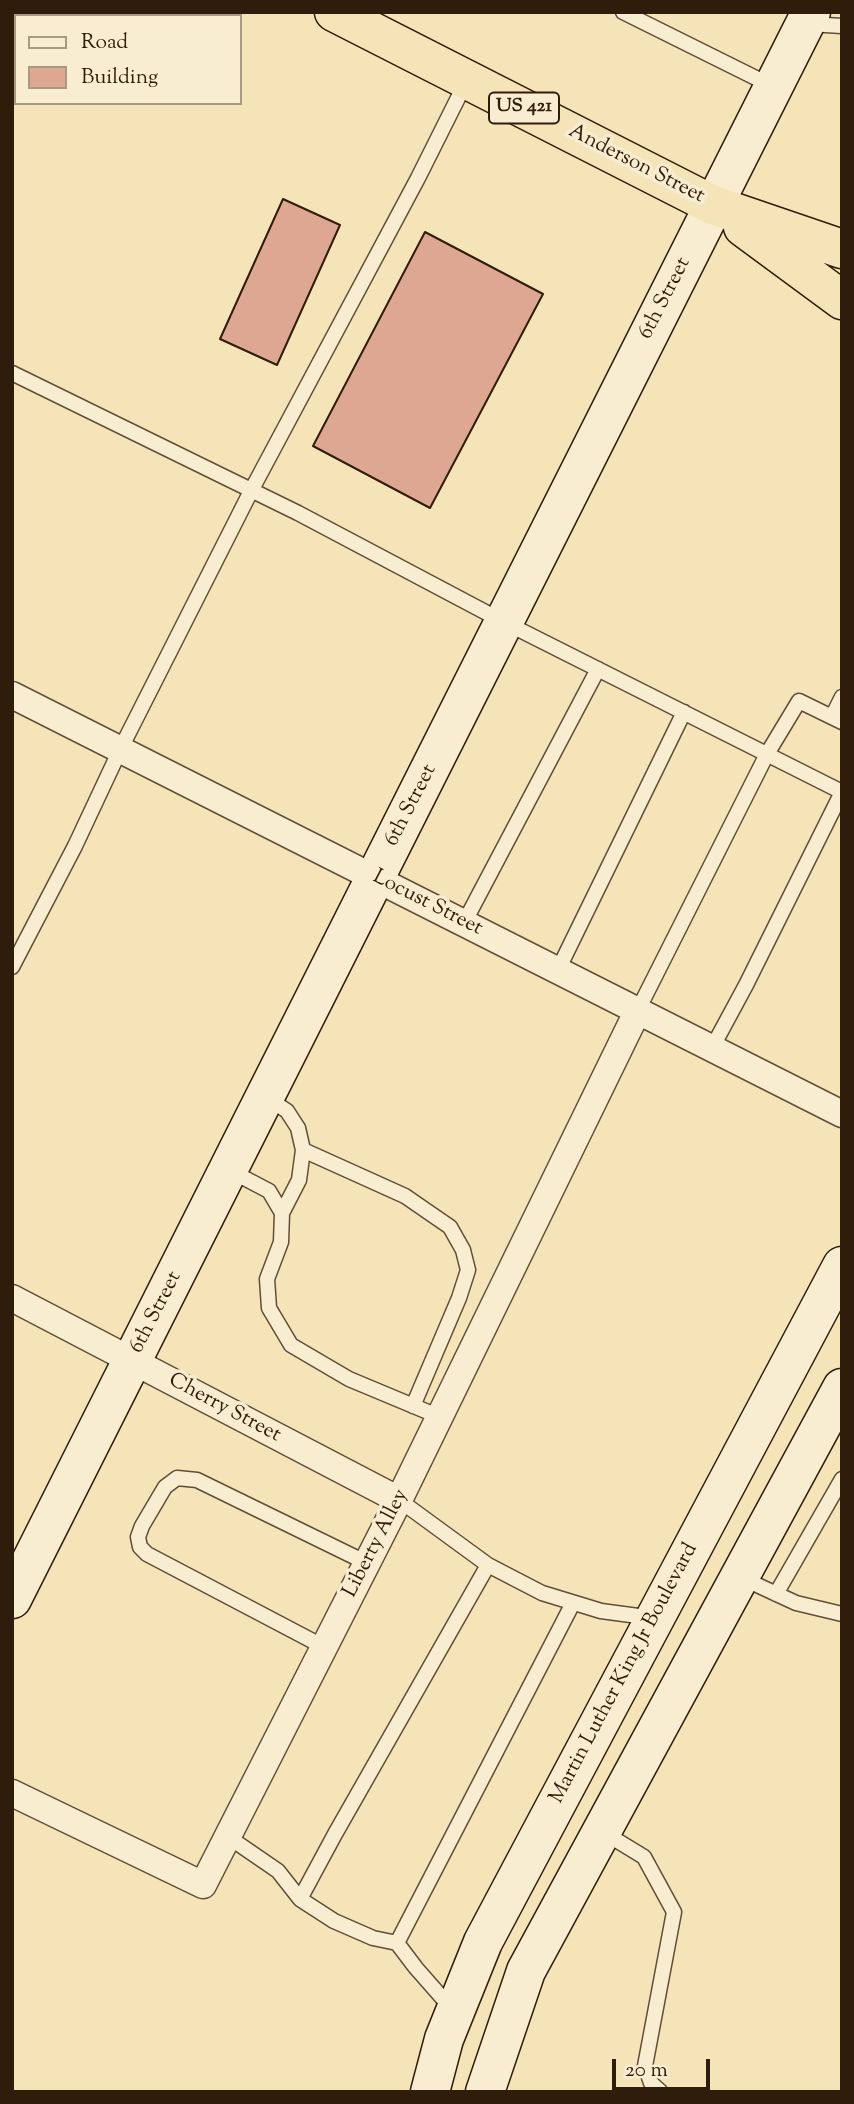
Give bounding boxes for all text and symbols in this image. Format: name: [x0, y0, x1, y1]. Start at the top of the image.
legend: [14, 14, 242, 105]
text: Road: [81, 28, 128, 58]
text: Building: [81, 63, 158, 93]
road number: US 421: [489, 92, 559, 124]
street label: Anderson Street: [564, 120, 708, 210]
street label: 6th Street: [635, 254, 697, 344]
street label: 6th Street: [381, 761, 443, 851]
street label: Locust Street: [368, 866, 486, 942]
street label: 6th Street: [126, 1268, 188, 1358]
street label: Cherry Street: [163, 1369, 285, 1449]
street label: Liberty Alley: [339, 1486, 415, 1602]
street label: Martin Luther King Jr Boulevard: [545, 1539, 705, 1809]
scale bar: [616, 2044, 714, 2088]
text: 20 m: [625, 2056, 668, 2086]

